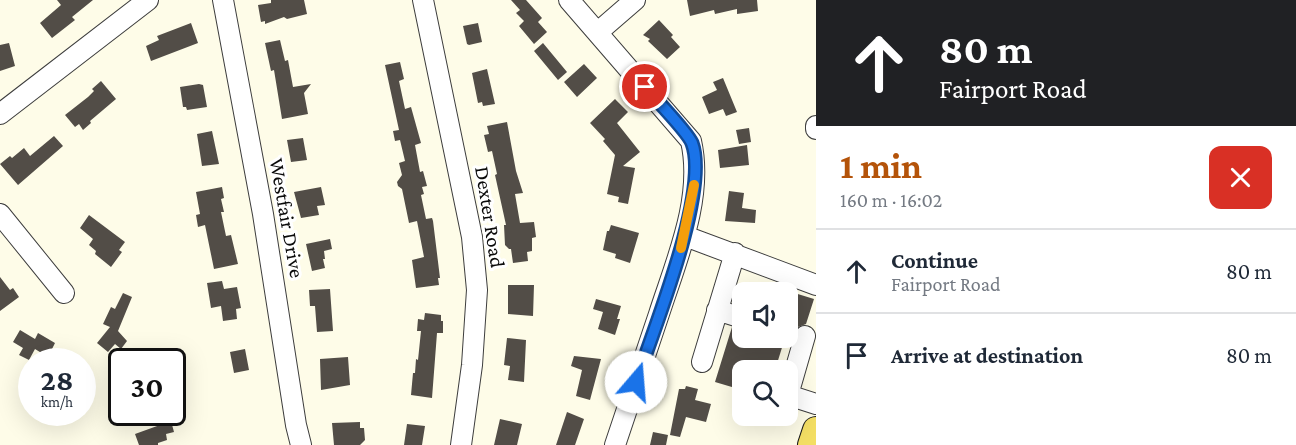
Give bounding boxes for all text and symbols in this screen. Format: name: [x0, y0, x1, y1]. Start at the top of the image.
icon: ahead: [840, 24, 918, 102]
text: 80 m: [939, 25, 1033, 72]
pin: [619, 61, 670, 112]
icon: arrive: [628, 70, 661, 103]
text: Fairport Road: [939, 74, 1087, 104]
text: 1 min: [840, 146, 922, 186]
button: close: [1209, 146, 1272, 209]
street label: Westfair Drive: [265, 156, 309, 280]
street label: Dexter Road: [470, 164, 510, 270]
text: 160 m · 16:02: [840, 189, 942, 211]
text: Continue: [891, 248, 978, 273]
icon: ahead: [840, 255, 873, 288]
text: 80 m: [1226, 259, 1272, 284]
text: Fairport Road: [891, 273, 1000, 295]
map controls: [732, 282, 798, 426]
button: sound: [732, 282, 798, 348]
icon: arrive: [840, 339, 873, 372]
text: Arrive at destination: [891, 343, 1083, 368]
text: 80 m: [1226, 343, 1272, 368]
speed limit sign: 30: [108, 348, 186, 426]
position arrow: [604, 350, 668, 414]
button: search: [732, 360, 798, 426]
text: 28: [41, 363, 73, 396]
text: km/h: [41, 394, 73, 410]

